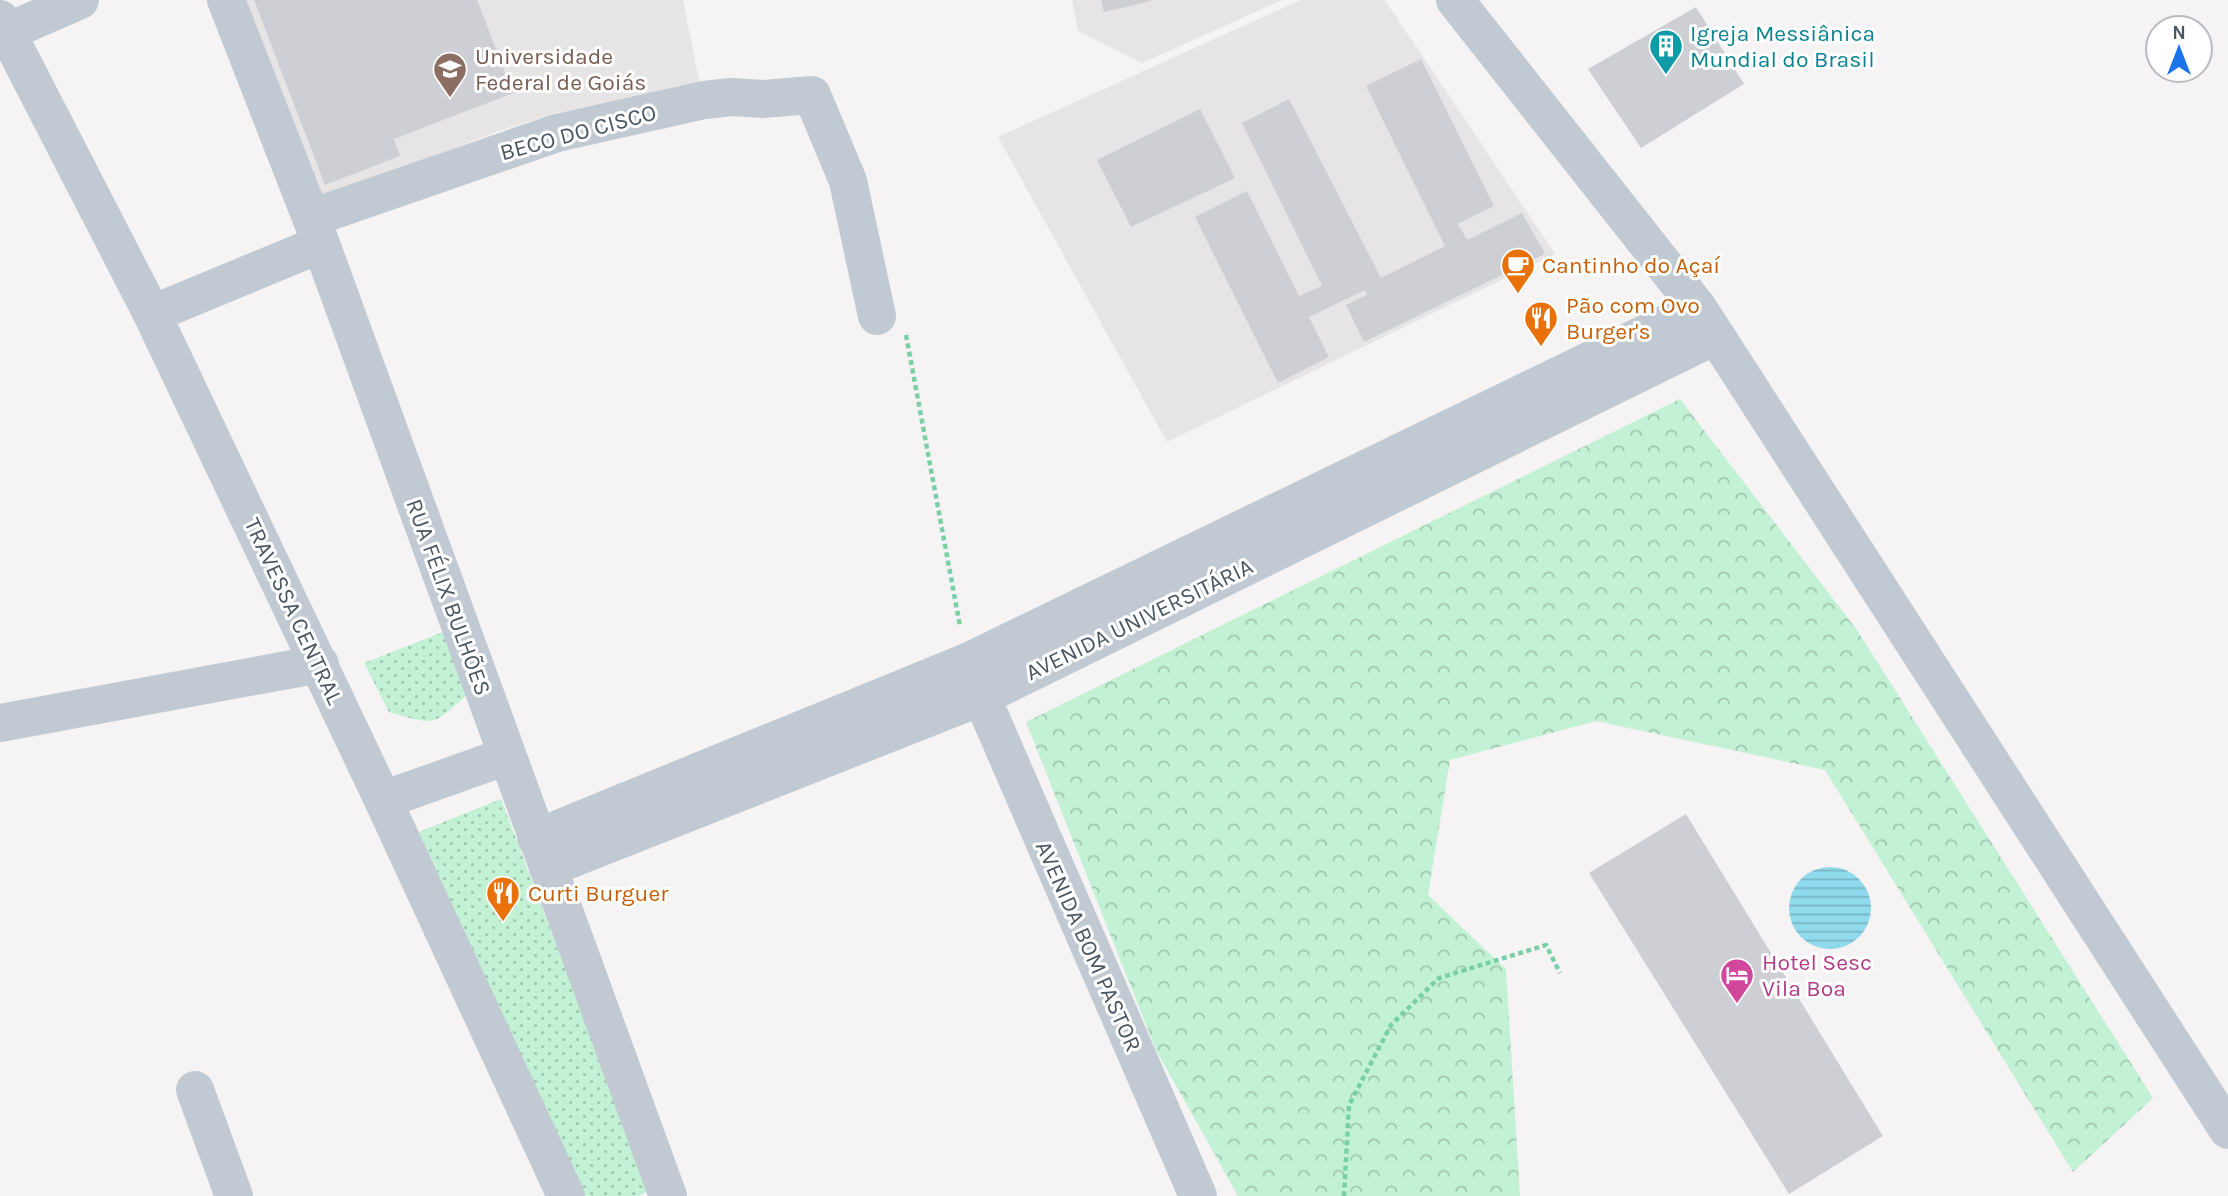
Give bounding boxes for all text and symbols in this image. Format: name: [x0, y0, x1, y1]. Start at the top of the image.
north arrow: [2144, 14, 2214, 84]
place label: Igreja Messiânica Mundial do Brasil: [1690, 20, 1875, 73]
text: N: [2172, 22, 2186, 44]
building icon: Igreja Messiânica Mundial do Brasil: [1647, 27, 1685, 76]
place label: Universidade Federal de Goiás: [475, 43, 646, 96]
school or university icon: Universidade Federal de Goiás: [431, 50, 469, 99]
street label: BECO DO CISCO: [497, 99, 659, 166]
cafe icon: Cantinho do Açaí: [1499, 246, 1537, 295]
place label: Cantinho do Açaí: [1542, 252, 1720, 279]
place label: Pão com Ovo Burger's: [1566, 292, 1700, 345]
restaurant icon: Pão com Ovo Burger's: [1522, 299, 1560, 348]
street label: RUA FÉLIX BULHÕES: [400, 495, 497, 699]
street label: TRAVESSA CENTRAL: [238, 514, 349, 709]
street label: AVENIDA UNIVERSITÁRIA: [1021, 553, 1257, 686]
street label: AVENIDA BOM PASTOR: [1030, 837, 1147, 1056]
restaurant icon: Curti Burguer: [484, 874, 522, 923]
place label: Curti Burguer: [528, 880, 669, 907]
place label: Hotel Sesc Vila Boa: [1762, 949, 1872, 1002]
hotel icon: Hotel Sesc Vila Boa: [1718, 956, 1756, 1005]

